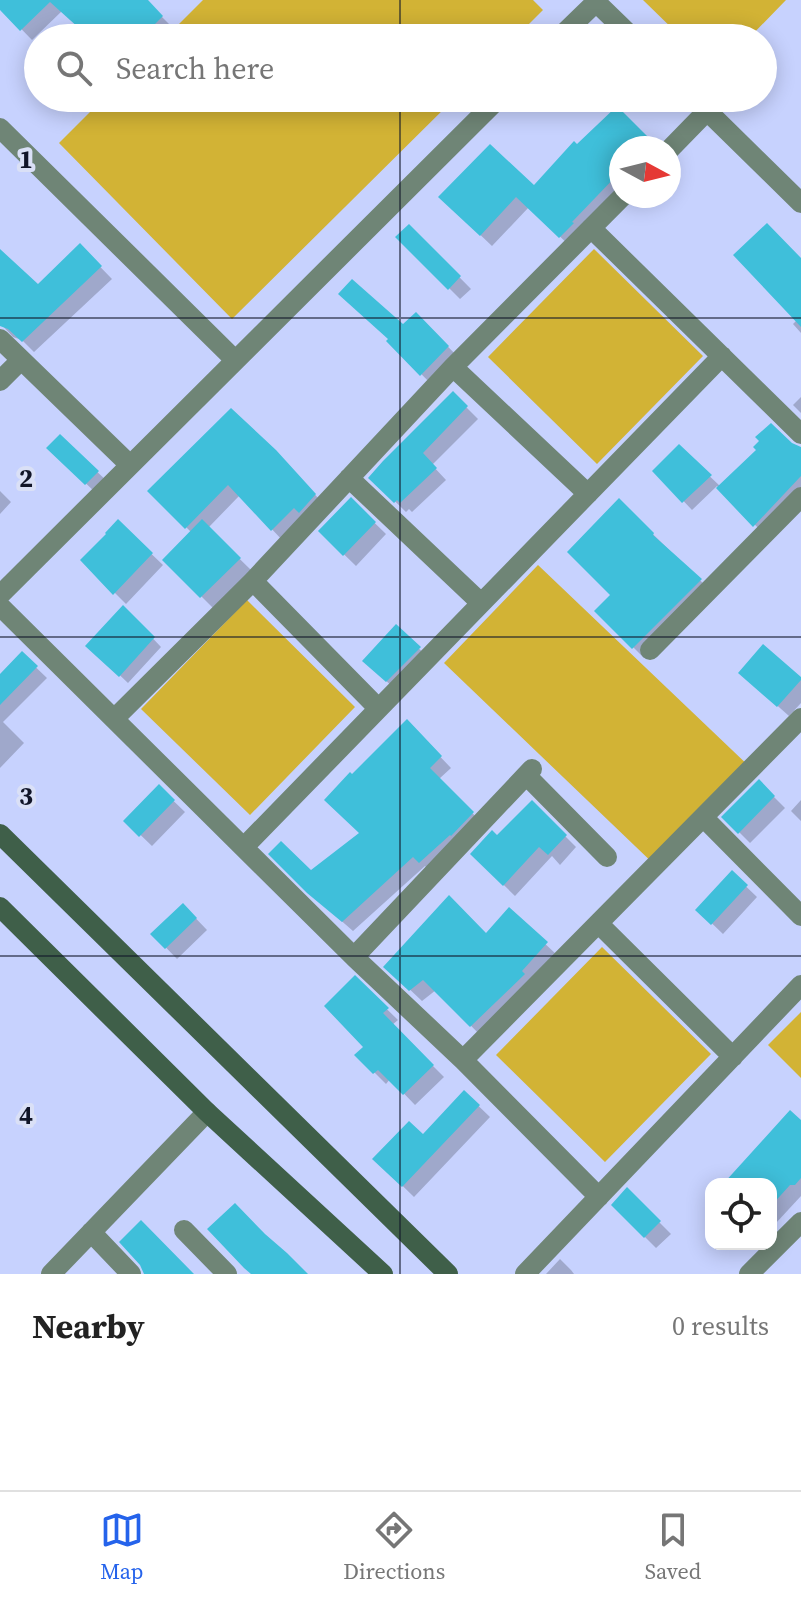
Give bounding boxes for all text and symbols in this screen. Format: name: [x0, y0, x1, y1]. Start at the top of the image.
search box: [24, 24, 777, 112]
icon: search: [52, 46, 96, 90]
text: Search here: [116, 48, 274, 89]
north arrow: [609, 136, 681, 208]
text: 1: [19, 141, 33, 177]
text: 2: [19, 460, 33, 496]
text: 3: [19, 778, 33, 814]
text: 4: [19, 1097, 33, 1133]
map controls: [705, 1178, 777, 1250]
button: locate: [705, 1178, 777, 1250]
text: Nearby: [32, 1303, 145, 1349]
text: 0 results: [672, 1308, 769, 1344]
tab: Map: [100, 1508, 144, 1586]
tab: Directions: [343, 1508, 445, 1586]
tab: Saved: [645, 1508, 701, 1586]

